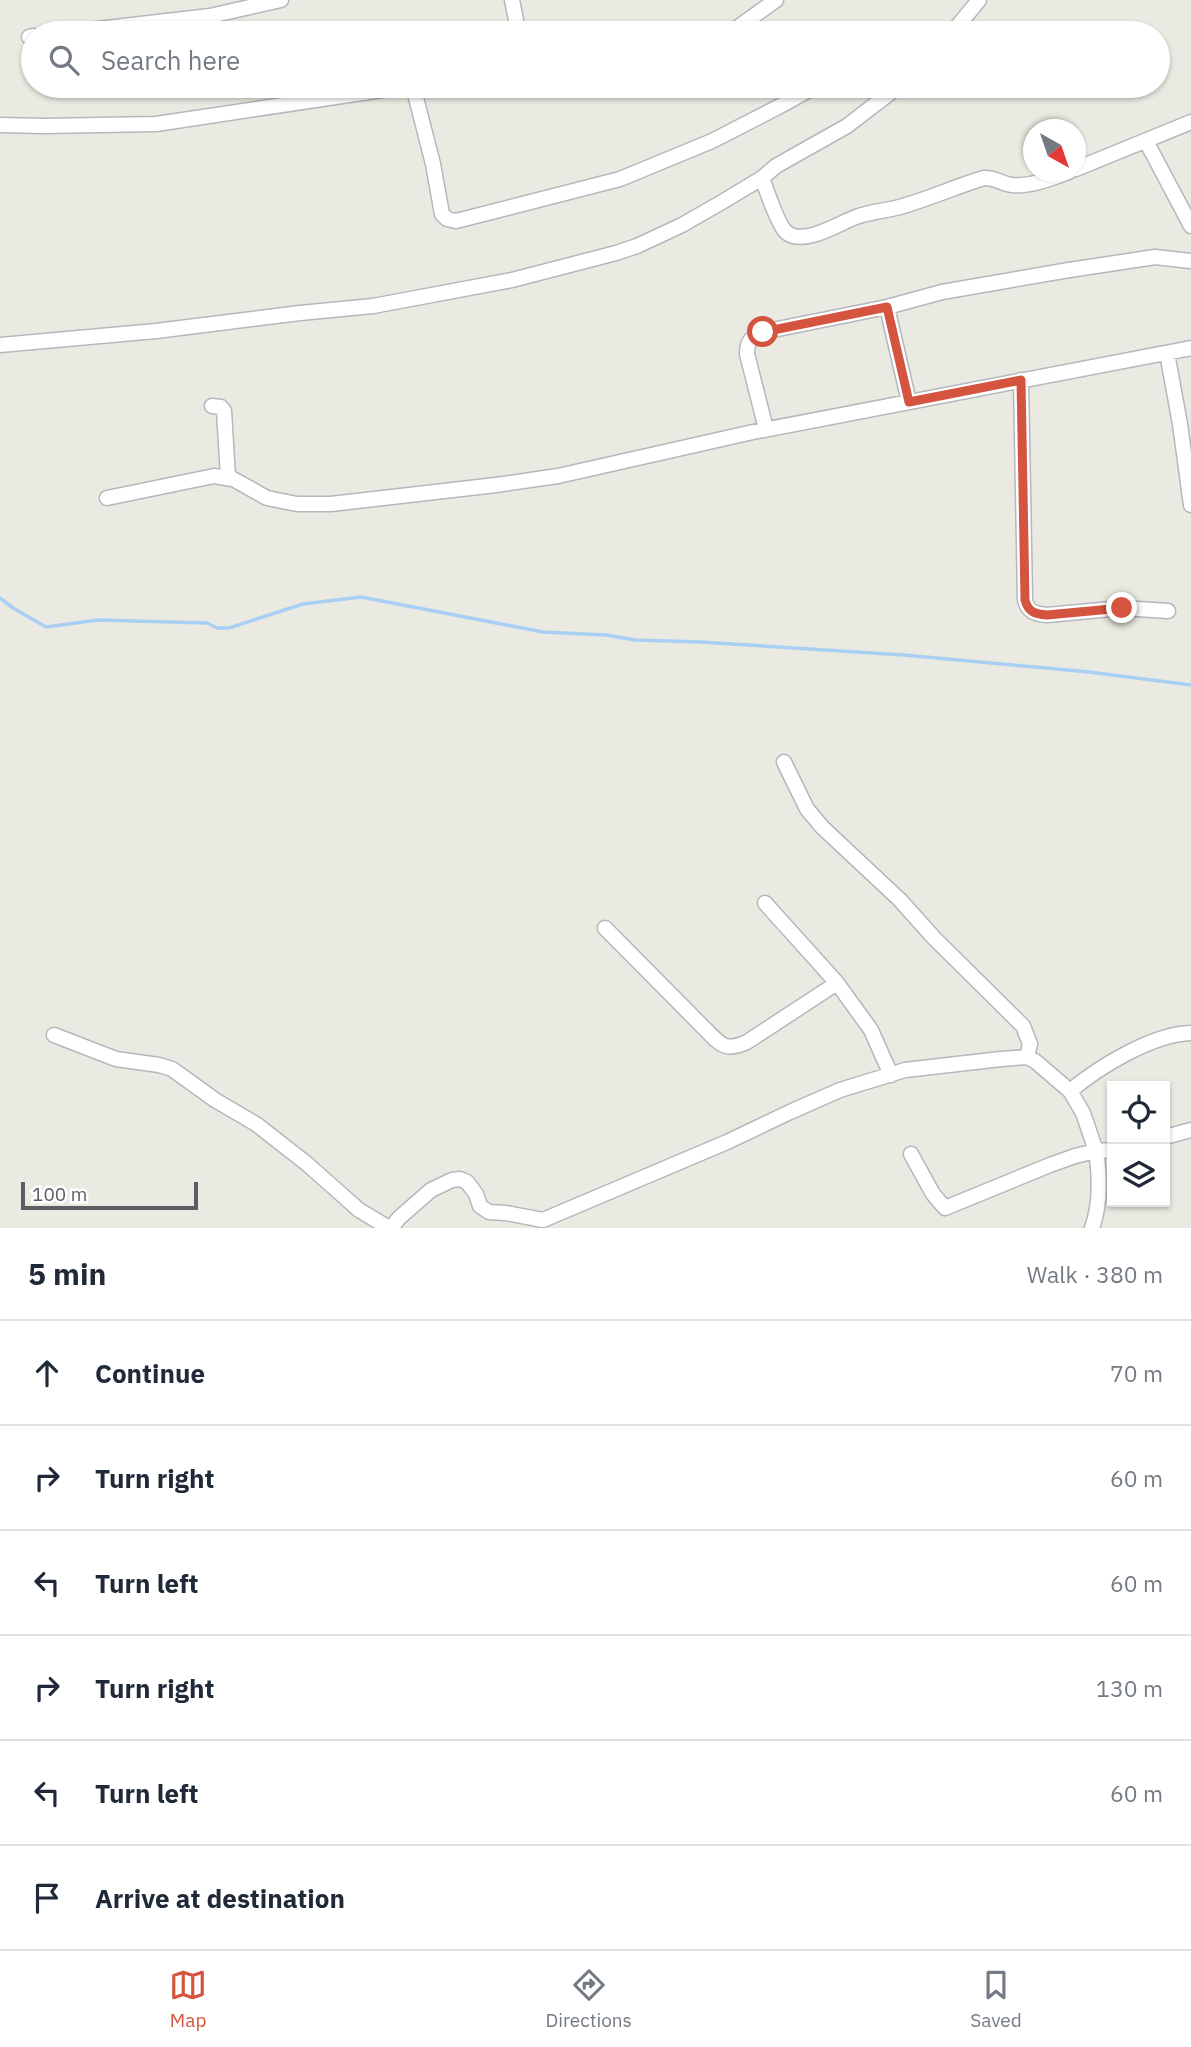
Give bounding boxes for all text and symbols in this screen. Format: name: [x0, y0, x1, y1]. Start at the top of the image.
search box: [21, 21, 1170, 98]
icon: search: [45, 41, 83, 79]
text: Search here: [101, 43, 240, 77]
north arrow: [1023, 119, 1086, 182]
route start: [747, 316, 778, 347]
route end: [1106, 592, 1137, 623]
map controls: [1107, 1081, 1170, 1207]
button: locate: [1107, 1081, 1170, 1144]
button: layers: [1107, 1144, 1170, 1207]
scale bar: [21, 1179, 198, 1211]
text: 100 m: [32, 1182, 87, 1206]
text: 5 min: [28, 1254, 106, 1293]
text: Walk · 380 m: [1027, 1259, 1163, 1289]
icon: ahead: [28, 1354, 66, 1392]
text: Continue: [95, 1356, 205, 1390]
text: 70 m: [1110, 1358, 1163, 1388]
icon: right: [28, 1459, 66, 1497]
text: Turn right: [95, 1461, 214, 1495]
text: 60 m: [1110, 1463, 1163, 1493]
icon: left: [28, 1564, 66, 1602]
text: Turn left: [95, 1566, 198, 1600]
text: 60 m: [1110, 1568, 1163, 1598]
icon: right: [28, 1669, 66, 1707]
text: Turn right: [95, 1671, 214, 1705]
text: 130 m: [1096, 1673, 1163, 1703]
icon: left: [28, 1774, 66, 1812]
text: Turn left: [95, 1776, 198, 1810]
text: 60 m: [1110, 1778, 1163, 1808]
icon: arrive: [28, 1879, 66, 1917]
text: Arrive at destination: [95, 1881, 345, 1915]
tab: Map: [169, 1966, 207, 2032]
tab: Directions: [545, 1966, 632, 2032]
tab: Saved: [970, 1966, 1022, 2032]

